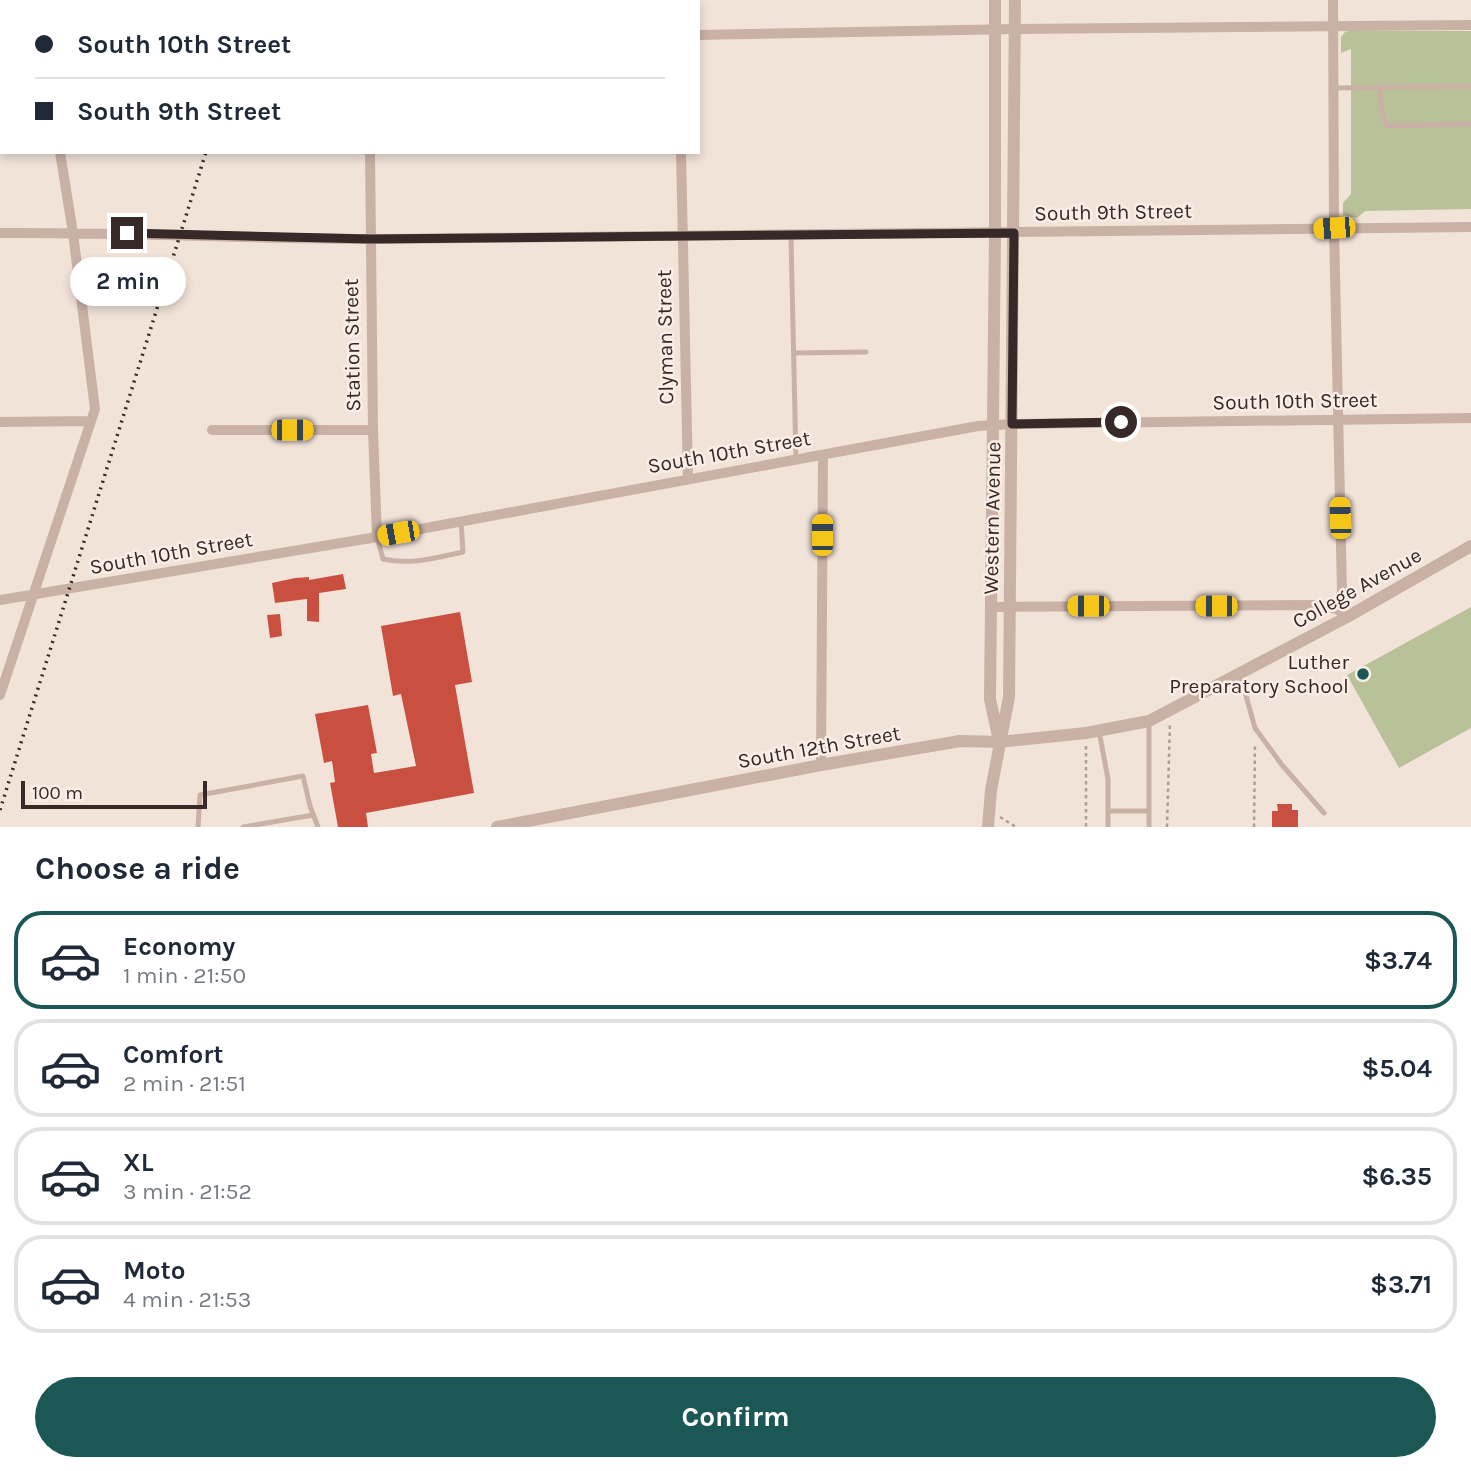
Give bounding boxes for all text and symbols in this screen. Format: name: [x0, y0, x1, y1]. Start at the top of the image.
text: South 10th Street: [77, 29, 291, 60]
text: South 9th Street: [77, 96, 281, 127]
street label: South 9th Street: [1034, 199, 1192, 225]
car: [1313, 216, 1356, 240]
route end: [111, 217, 143, 249]
callout: 2 min: [69, 258, 185, 306]
text: 2 min: [96, 268, 160, 295]
street label: Clyman Street: [652, 269, 678, 405]
street label: Station Street: [339, 278, 365, 412]
street label: South 10th Street: [1212, 388, 1378, 414]
route start: [1105, 406, 1137, 438]
car: [272, 420, 314, 441]
street label: South 10th Street: [646, 426, 812, 478]
street label: Western Avenue: [979, 441, 1005, 595]
car: [1329, 497, 1352, 539]
car: [812, 514, 833, 556]
car: [376, 519, 421, 547]
street label: South 10th Street: [88, 527, 254, 579]
street label: College Avenue: [1288, 543, 1426, 633]
car: [1068, 596, 1110, 617]
car: [1196, 596, 1238, 617]
place label: Luther Preparatory School: [1169, 650, 1349, 698]
marker: Luther Preparatory School: [1355, 666, 1371, 682]
street label: South 12th Street: [736, 721, 902, 773]
scale bar: [21, 778, 206, 810]
text: 100 m: [32, 782, 83, 804]
text: Choose a ride: [35, 850, 240, 887]
icon: car: [39, 929, 102, 992]
text: Economy: [123, 931, 235, 962]
text: $3.74: [1364, 945, 1432, 976]
text: 1 min · 21:50: [123, 962, 246, 989]
icon: car: [39, 1037, 102, 1100]
text: Comfort: [123, 1039, 224, 1070]
text: $5.04: [1361, 1053, 1432, 1084]
text: 2 min · 21:51: [123, 1070, 246, 1097]
icon: car: [39, 1145, 102, 1208]
text: XL: [123, 1147, 154, 1178]
text: $6.35: [1361, 1161, 1432, 1192]
text: 3 min · 21:52: [123, 1178, 252, 1205]
icon: car: [39, 1253, 102, 1316]
text: Moto: [123, 1255, 185, 1286]
text: $3.71: [1370, 1269, 1432, 1300]
text: 4 min · 21:53: [123, 1286, 251, 1313]
button: Confirm: [35, 1377, 1436, 1457]

